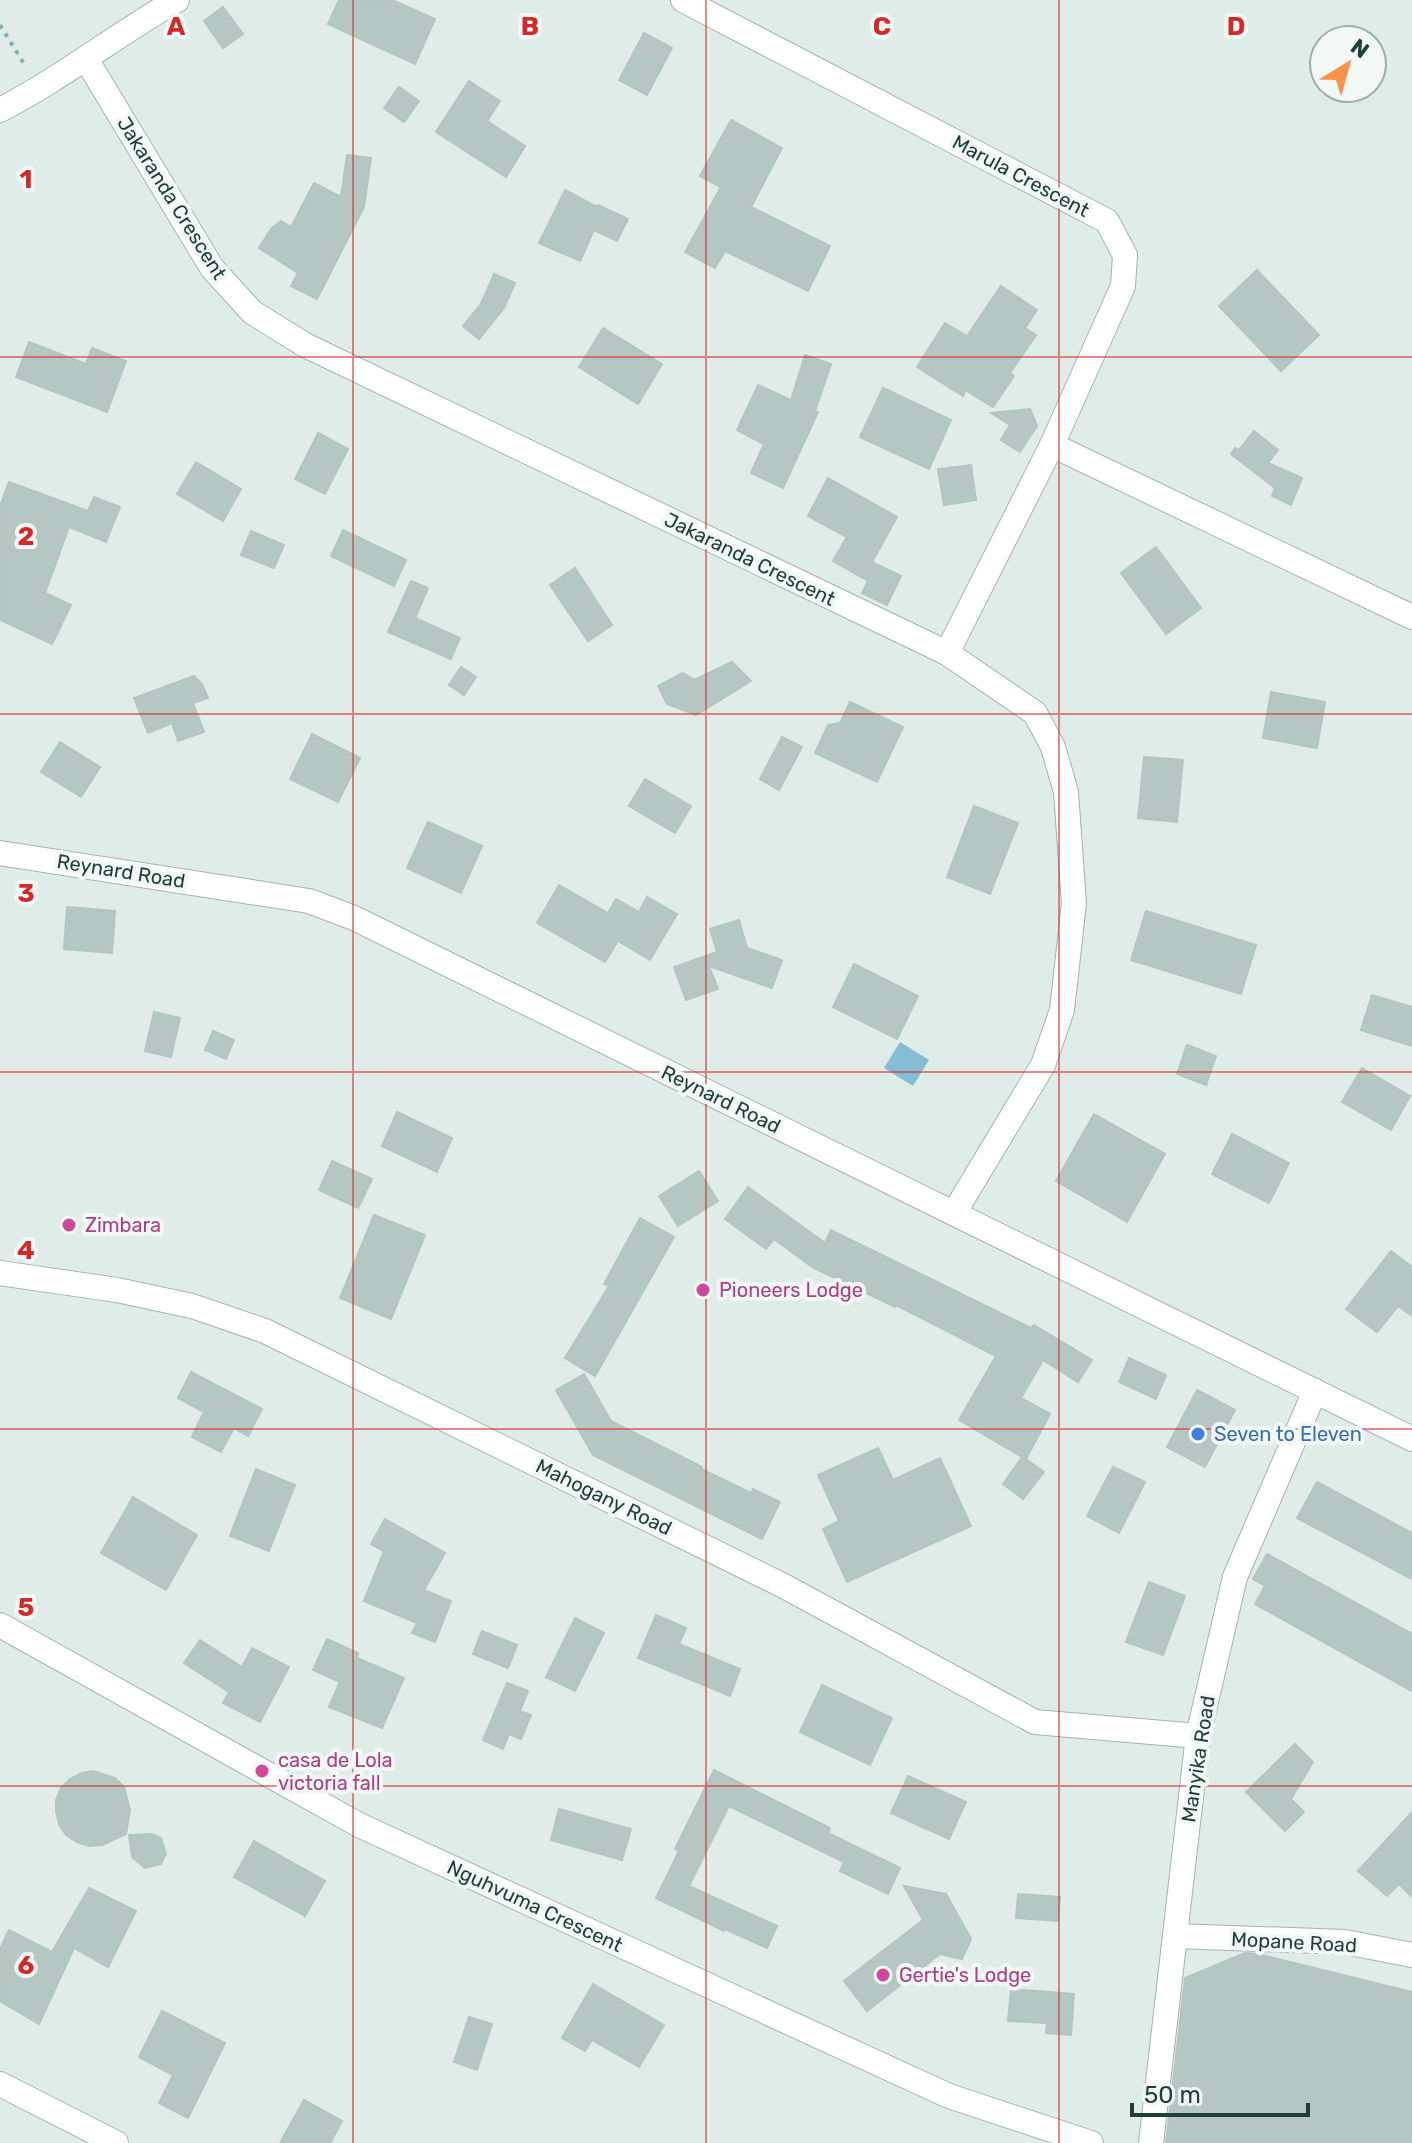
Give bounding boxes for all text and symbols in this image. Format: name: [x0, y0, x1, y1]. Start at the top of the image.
text: A: [167, 11, 186, 42]
text: B: [521, 11, 539, 42]
text: C: [873, 11, 891, 42]
text: D: [1227, 11, 1245, 42]
north arrow: [1308, 24, 1388, 104]
text: N: [1345, 33, 1374, 64]
street label: Jakaranda Crescent: [112, 112, 232, 284]
street label: Marula Crescent: [948, 130, 1094, 222]
text: 1: [20, 164, 32, 195]
street label: Jakaranda Crescent: [661, 507, 840, 611]
text: 2: [18, 521, 34, 552]
street label: Reynard Road: [55, 849, 187, 893]
text: 3: [17, 878, 35, 909]
street label: Reynard Road: [658, 1060, 784, 1138]
place label: Zimbara: [85, 1213, 161, 1237]
marker: Zimbara: [60, 1216, 78, 1234]
text: 4: [17, 1235, 35, 1266]
place label: Pioneers Lodge: [719, 1278, 863, 1302]
marker: Pioneers Lodge: [694, 1281, 712, 1299]
place label: Seven to Eleven: [1214, 1422, 1362, 1446]
marker: Seven to Eleven: [1189, 1425, 1207, 1443]
street label: Mahogany Road: [532, 1454, 676, 1540]
text: 5: [18, 1592, 34, 1623]
street label: Manyika Road: [1176, 1694, 1220, 1824]
place label: casa de Lola victoria fall: [278, 1748, 393, 1795]
marker: casa de Lola victoria fall: [253, 1762, 271, 1780]
street label: Nguhvuma Crescent: [443, 1855, 627, 1957]
street label: Mopane Road: [1230, 1927, 1358, 1957]
text: 6: [18, 1950, 35, 1981]
place label: Gertie's Lodge: [899, 1963, 1031, 1987]
marker: Gertie's Lodge: [874, 1966, 892, 1984]
scale bar: [1132, 2067, 1308, 2117]
text: 50 m: [1144, 2081, 1201, 2109]

